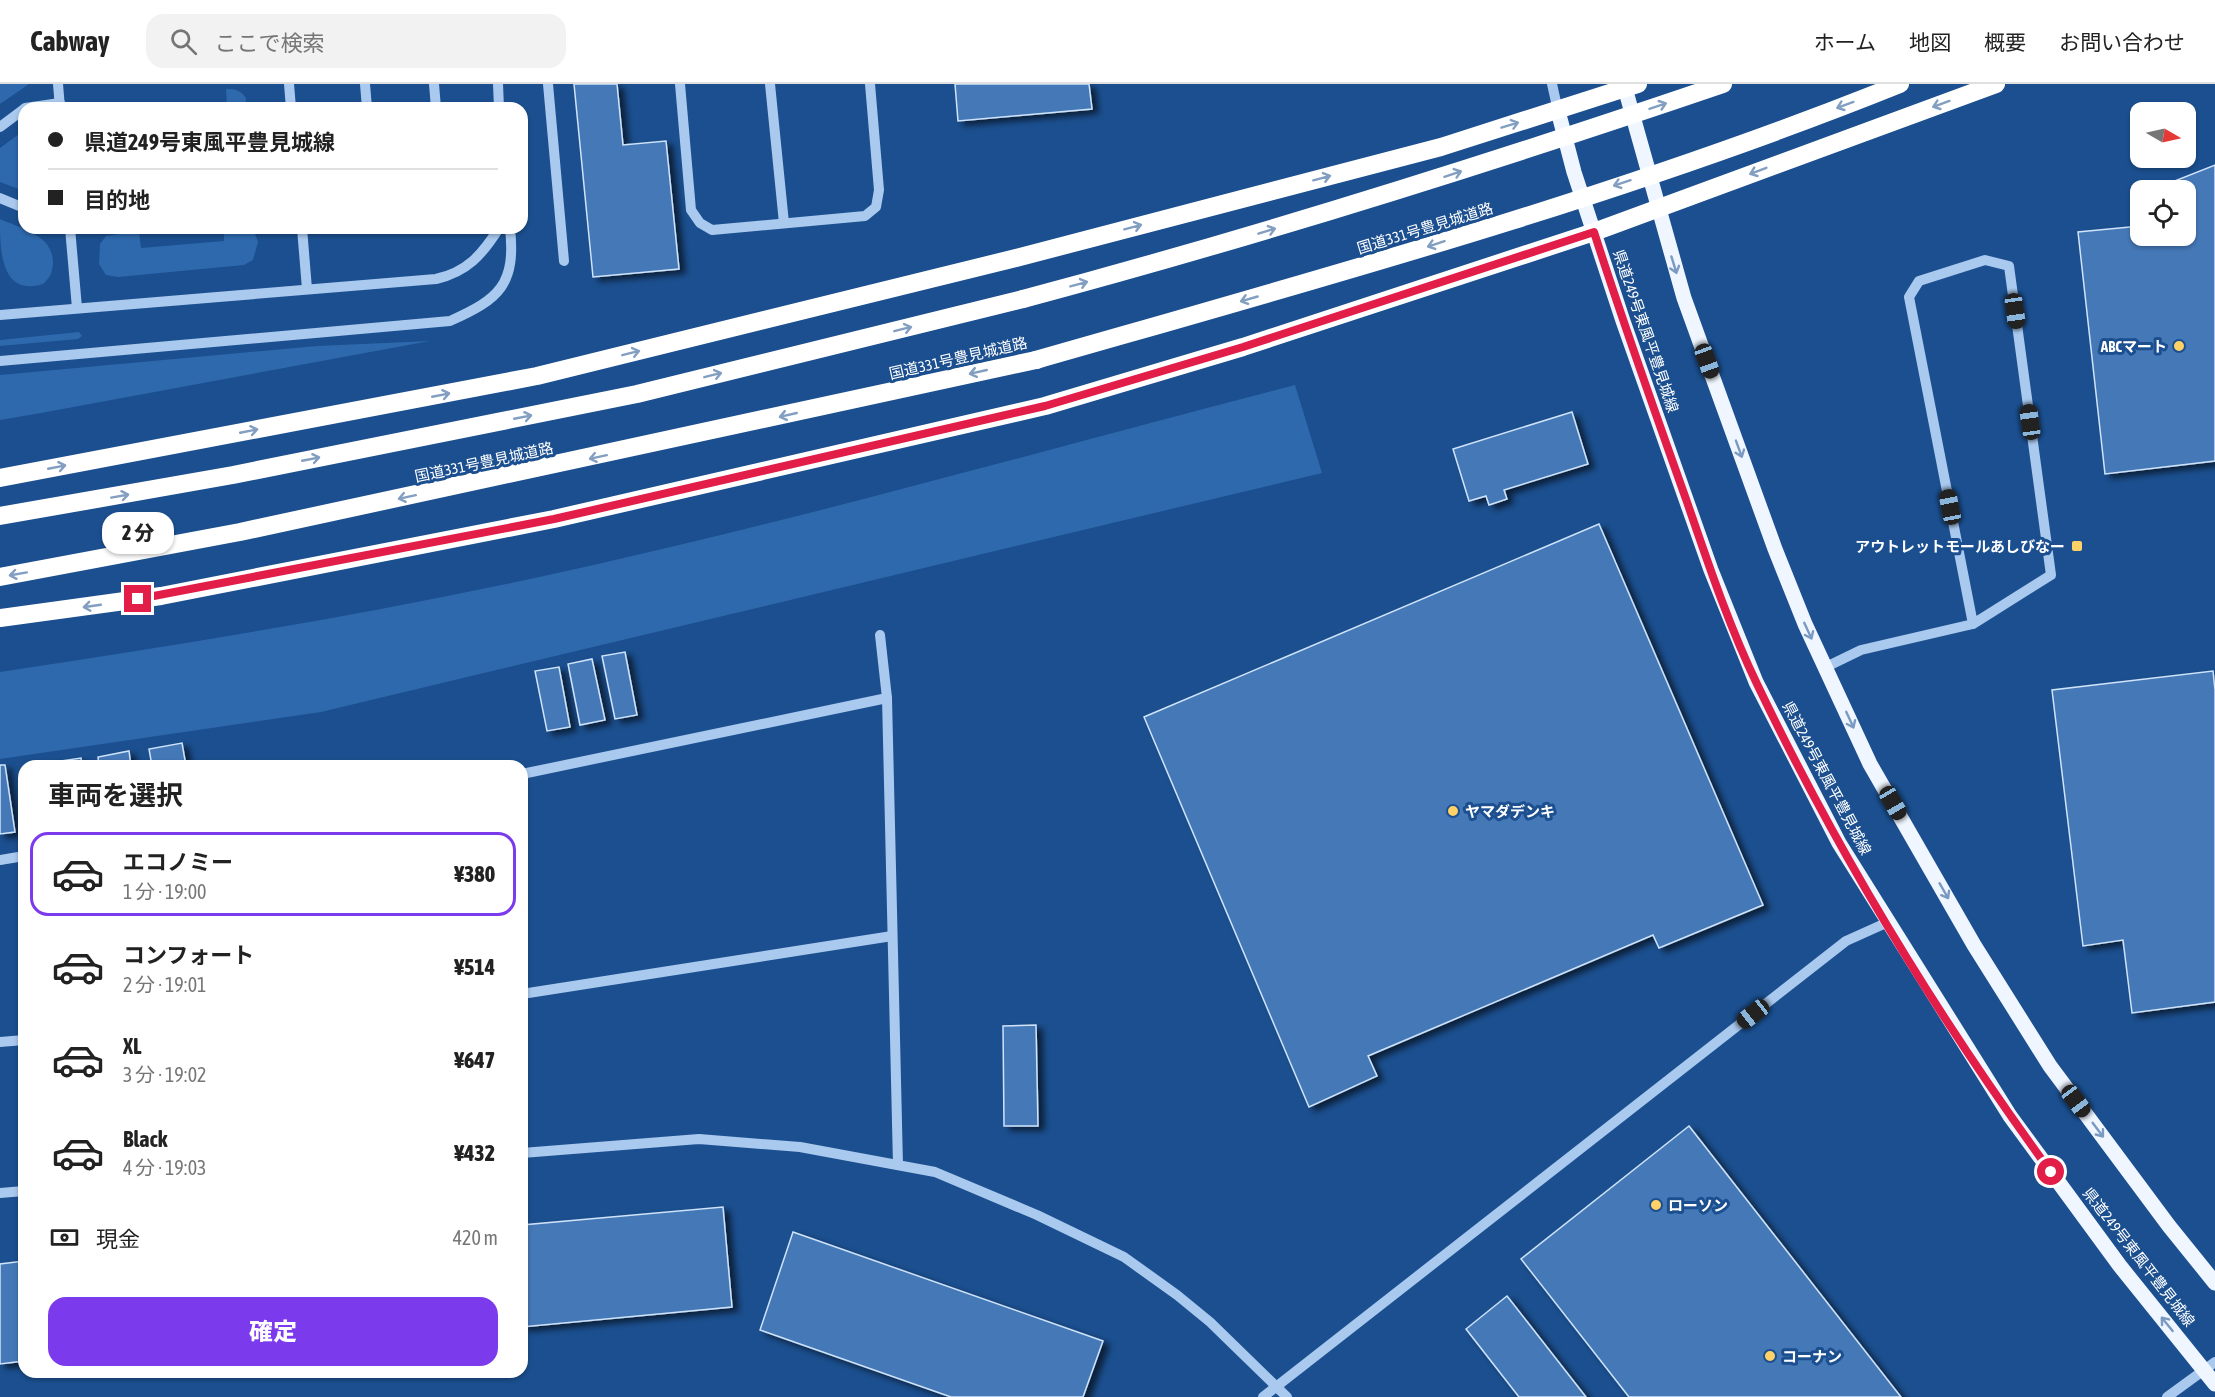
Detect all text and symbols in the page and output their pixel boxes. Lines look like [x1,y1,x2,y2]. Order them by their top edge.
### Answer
search box [146,14,566,68]
text: Cabway [30,25,110,57]
icon: search [167,25,200,58]
text: ここで検索 [215,30,325,56]
text: ホーム [1814,30,1876,54]
text: 地図 [1909,30,1951,54]
text: 概要 [1984,30,2026,54]
text: お問い合わせ [2059,30,2185,54]
one-way arrow [1648,100,1667,111]
one-way arrow [1837,100,1855,111]
one-way arrow [1932,100,1951,111]
north arrow [2130,102,2196,168]
map controls [2130,102,2196,246]
one-way arrow [1500,119,1519,130]
text: 県道249号東風平豊見城線 [84,129,335,155]
one-way arrow [1443,167,1462,178]
one-way arrow [1749,167,1768,178]
one-way arrow [1312,171,1331,183]
one-way arrow [1613,179,1632,190]
button: locate [2130,180,2196,246]
text: 目的地 [84,187,150,213]
street label: 国道331号豊見城道路 [1355,199,1495,257]
one-way arrow [1124,221,1143,233]
one-way arrow [1257,225,1276,236]
one-way arrow [1427,239,1446,250]
street label: 県道249号東風平豊見城線 [1610,247,1682,415]
one-way arrow [1669,255,1680,274]
one-way arrow [1069,278,1088,289]
car [2004,292,2026,330]
one-way arrow [1240,294,1259,305]
one-way arrow [893,322,912,334]
street label: 国道331号豊見城道路 [887,334,1029,382]
place label: ABCマート [2100,338,2167,355]
marker: ABCマート [2172,339,2186,353]
car [1692,341,1722,381]
one-way arrow [621,347,640,359]
one-way arrow [969,367,988,379]
one-way arrow [704,369,723,381]
one-way arrow [430,389,450,400]
car [2019,403,2041,441]
one-way arrow [779,409,798,421]
one-way arrow [513,411,532,422]
one-way arrow [239,425,258,436]
street label: 国道331号豊見城道路 [413,439,555,485]
one-way arrow [1734,439,1745,458]
one-way arrow [588,451,607,463]
one-way arrow [301,453,320,464]
one-way arrow [47,461,67,472]
car [1938,488,1962,526]
one-way arrow [109,490,129,501]
one-way arrow [398,492,417,503]
callout: 2 分 [102,512,174,554]
text: 2 分 [122,521,154,544]
place label: アウトレットモールあしびなー [1855,538,2065,555]
marker: アウトレットモールあしびなー [2070,539,2084,553]
one-way arrow [8,568,28,579]
route end [124,585,151,612]
one-way arrow [83,600,103,611]
one-way arrow [1804,622,1815,640]
street label: 県道249号東風平豊見城線 [1779,698,1875,858]
one-way arrow [1845,711,1857,729]
text: 車両を選択 [48,780,183,811]
car [1876,783,1910,823]
place label: ヤマダデンキ [1465,803,1555,820]
marker: ヤマダデンキ [1446,804,1460,818]
icon: car [51,847,105,901]
text: エコノミー [123,849,233,875]
text: ¥380 [454,861,495,887]
text: 1 分 · 19:00 [123,880,206,903]
one-way arrow [1939,882,1950,900]
icon: car [51,940,105,994]
text: コンフォート [123,942,254,968]
text: ¥514 [454,954,495,980]
text: 2 分 · 19:01 [123,973,206,996]
car [1733,996,1773,1032]
icon: car [51,1033,105,1087]
text: XL [123,1033,141,1059]
text: ¥647 [454,1047,495,1073]
text: 3 分 · 19:02 [123,1063,206,1086]
car [2058,1081,2094,1121]
one-way arrow [2091,1122,2104,1138]
icon: car [51,1126,105,1180]
text: Black [123,1126,167,1152]
text: ¥432 [454,1140,495,1166]
text: 4 分 · 19:03 [123,1156,206,1179]
route start [2037,1158,2064,1185]
street label: 県道249号東風平豊見城線 [2080,1184,2198,1330]
place label: ローソン [1668,1197,1728,1214]
marker: ローソン [1649,1198,1663,1212]
icon: cash [48,1221,81,1254]
text: 現金 [96,1226,140,1252]
text: 420 m [453,1226,498,1249]
button: 確定 [48,1297,498,1366]
one-way arrow [2161,1317,2174,1333]
place label: コーナン [1782,1348,1842,1365]
marker: コーナン [1763,1349,1777,1363]

